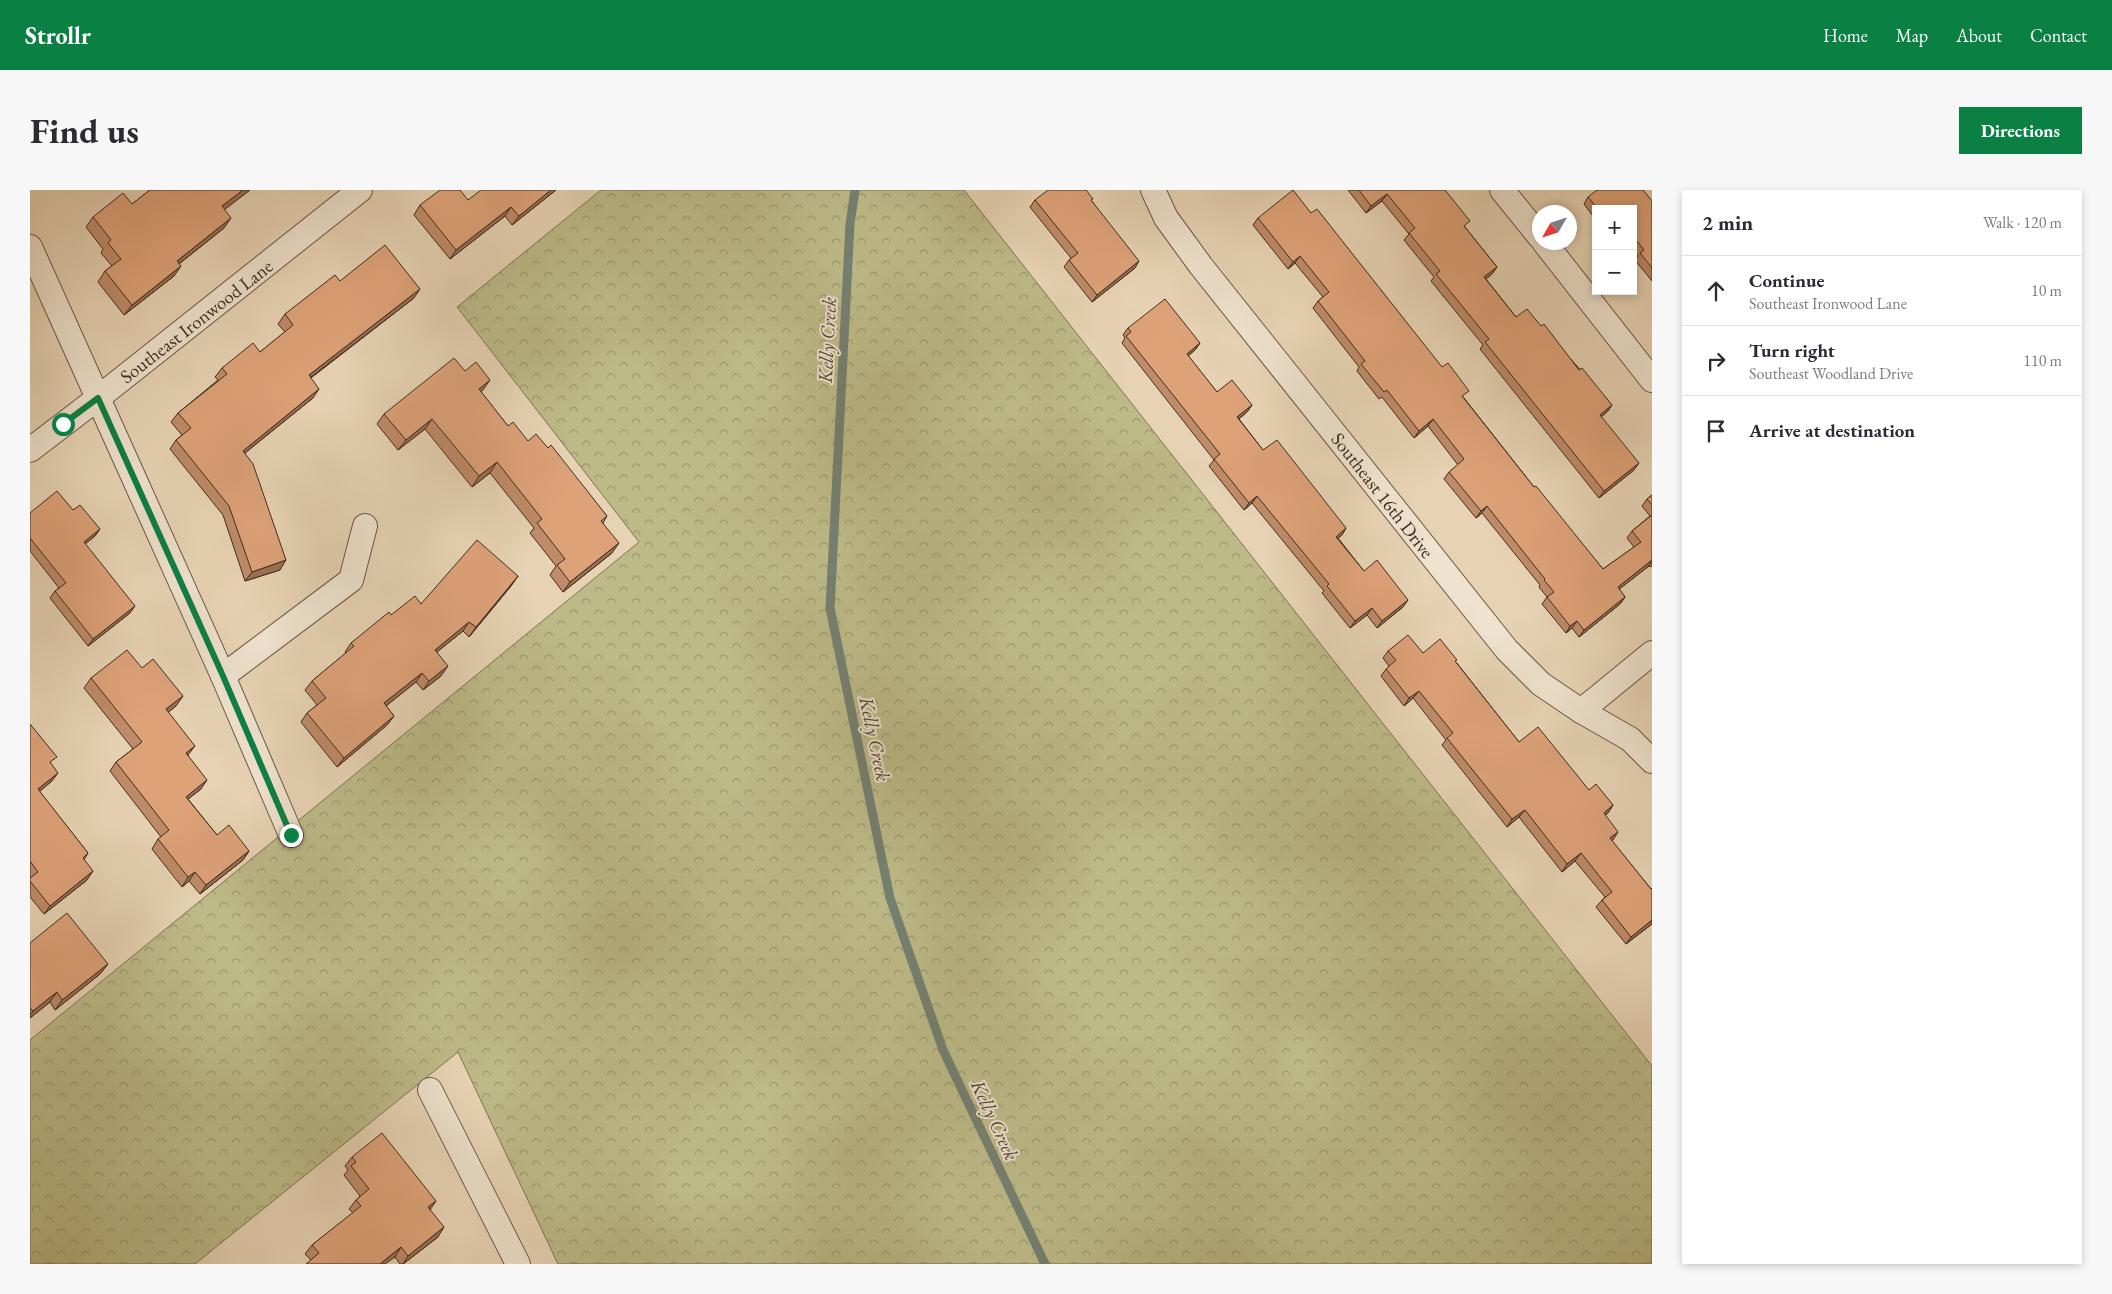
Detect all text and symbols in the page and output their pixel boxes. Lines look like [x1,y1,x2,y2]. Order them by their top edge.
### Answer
text: Strollr [25,20,91,51]
text: Home [1823,24,1868,47]
text: Map [1896,24,1928,47]
text: About [1956,24,2002,47]
text: Contact [2030,24,2087,47]
button: Directions [1959,107,2082,154]
text: Find us [30,108,139,153]
north arrow [1532,205,1577,250]
map controls [1592,205,1637,295]
button: + [1592,205,1637,250]
text: 2 min [1702,209,1753,236]
text: Walk · 120 m [1983,212,2062,233]
button: − [1592,250,1637,295]
street label: Southeast Ironwood Lane [115,254,278,389]
text: Continue [1749,268,1824,293]
icon: ahead [1702,277,1730,305]
text: 10 m [2031,280,2062,301]
text: Southeast Ironwood Lane [1749,293,1907,314]
water label: Kelly Creek [812,296,842,385]
text: Turn right [1749,338,1835,363]
icon: right [1702,347,1730,375]
text: 110 m [2023,350,2062,371]
text: Southeast Woodland Drive [1749,363,1913,384]
route start [52,413,75,436]
icon: arrive [1702,417,1730,445]
text: Arrive at destination [1749,418,1915,443]
street label: Southeast 16th Drive [1326,427,1440,563]
water label: Kelly Creek [853,693,897,784]
route end [280,824,303,847]
water label: Kelly Creek [965,1075,1025,1164]

